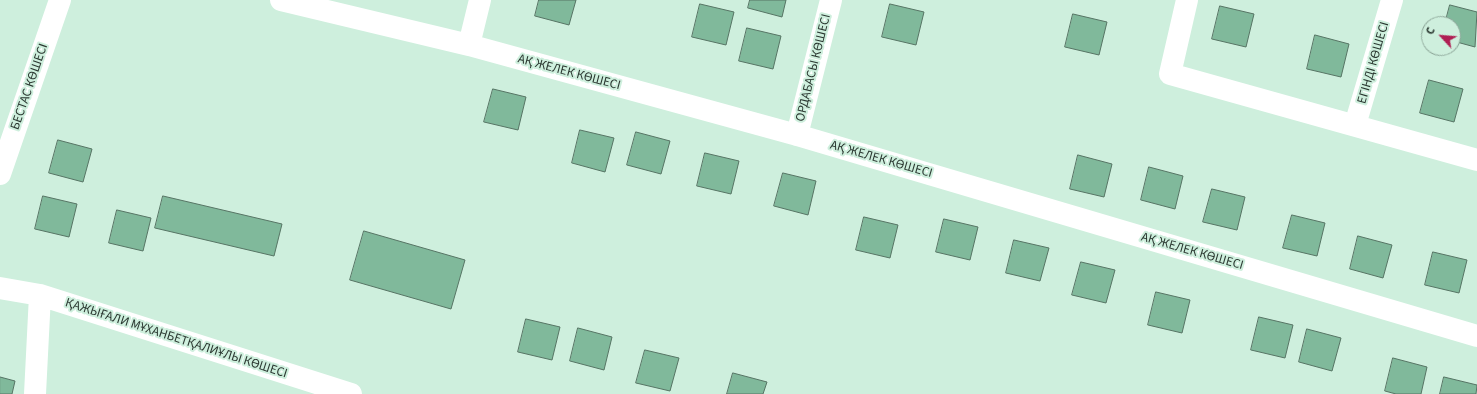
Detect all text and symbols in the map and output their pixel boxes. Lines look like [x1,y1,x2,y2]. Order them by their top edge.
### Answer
street label: ОРДАБАСЫ КӨШЕСІ [793,13,835,123]
north arrow [1421,16,1461,56]
street label: ЕГІНДІ КӨШЕСІ [1355,20,1393,106]
text: С [1423,25,1439,37]
street label: БЕСТАС КӨШЕСІ [8,42,52,132]
street label: АҚ ЖЕЛЕК КӨШЕСІ [516,52,622,94]
street label: АҚ ЖЕЛЕК КӨШЕСІ [828,138,934,182]
street label: АҚ ЖЕЛЕК КӨШЕСІ [1139,230,1245,274]
street label: ҚАЖЫҒАЛИ МҰХАНБЕТҚАЛИҰЛЫ КӨШЕСІ [63,296,289,382]

